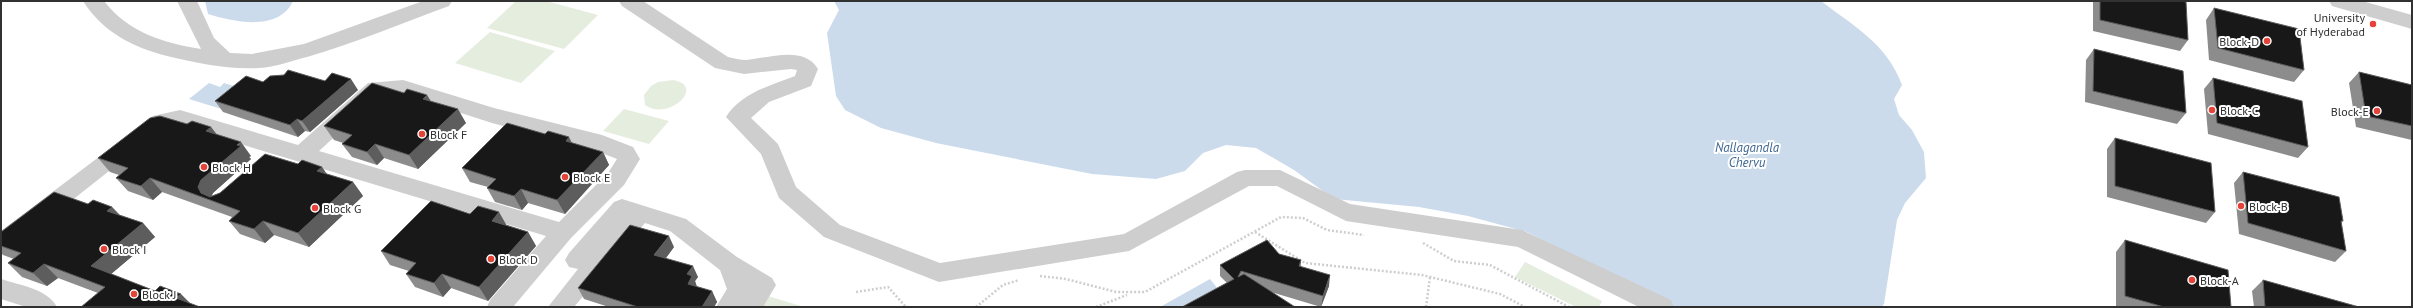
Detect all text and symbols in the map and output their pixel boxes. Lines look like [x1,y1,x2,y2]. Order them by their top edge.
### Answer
place label: University of Hyderabad [2297,10,2365,39]
marker: University of Hyderabad [2368,19,2378,29]
place label: Block-D [2219,34,2259,49]
marker: Block-D [2262,36,2272,46]
place label: Block-C [2220,103,2259,118]
place label: Block-E [2331,104,2369,119]
marker: Block-C [2207,105,2217,115]
marker: Block-E [2372,106,2382,116]
place label: Block F [430,127,467,142]
marker: Block F [417,129,427,139]
water label: Nallagandla Chervu [1715,139,1780,171]
place label: Block H [212,160,251,175]
marker: Block H [199,162,209,172]
place label: Block E [573,170,610,185]
marker: Block E [560,172,570,182]
place label: Block-B [2249,199,2288,214]
place label: Block G [323,201,361,216]
marker: Block-B [2236,201,2246,211]
marker: Block G [310,203,320,213]
place label: Block I [112,242,146,257]
marker: Block I [99,244,109,254]
place label: Block D [499,252,538,267]
marker: Block D [486,254,496,264]
place label: Block-A [2200,273,2239,288]
marker: Block-A [2187,275,2197,285]
place label: Block J [142,287,176,302]
marker: Block J [129,289,139,299]

